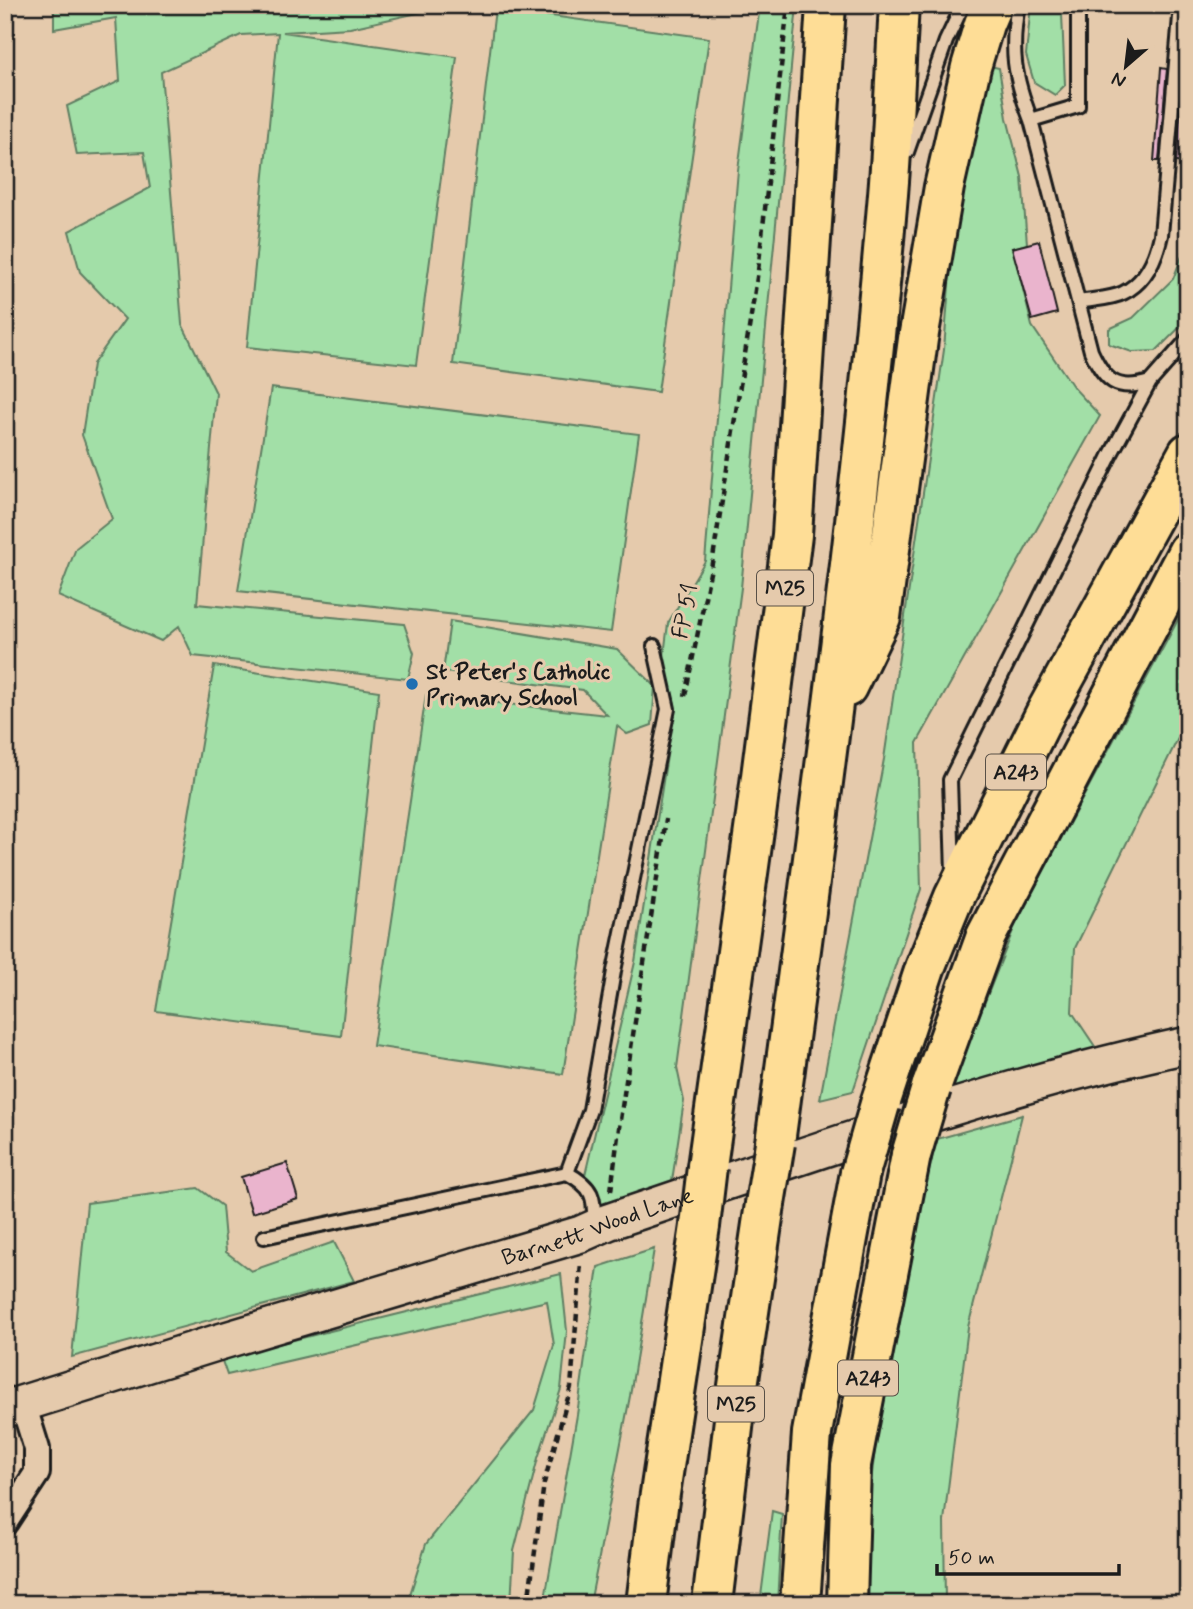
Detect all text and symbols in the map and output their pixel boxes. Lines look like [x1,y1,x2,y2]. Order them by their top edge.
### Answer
north arrow [1092,32,1162,102]
text: N [1107,66,1130,94]
road number: M25 [757,570,813,606]
street label: FP 51 [666,581,706,641]
place label: St Peter's Catholic Primary School [426,658,611,714]
marker: St Peter's Catholic Primary School [404,676,420,692]
road number: A243 [986,754,1046,790]
street label: Barnett Wood Lane [498,1181,698,1274]
road number: A243 [838,1360,898,1396]
road number: M25 [708,1386,764,1422]
scale bar [937,1532,1120,1576]
text: 50 m [948,1544,995,1572]

